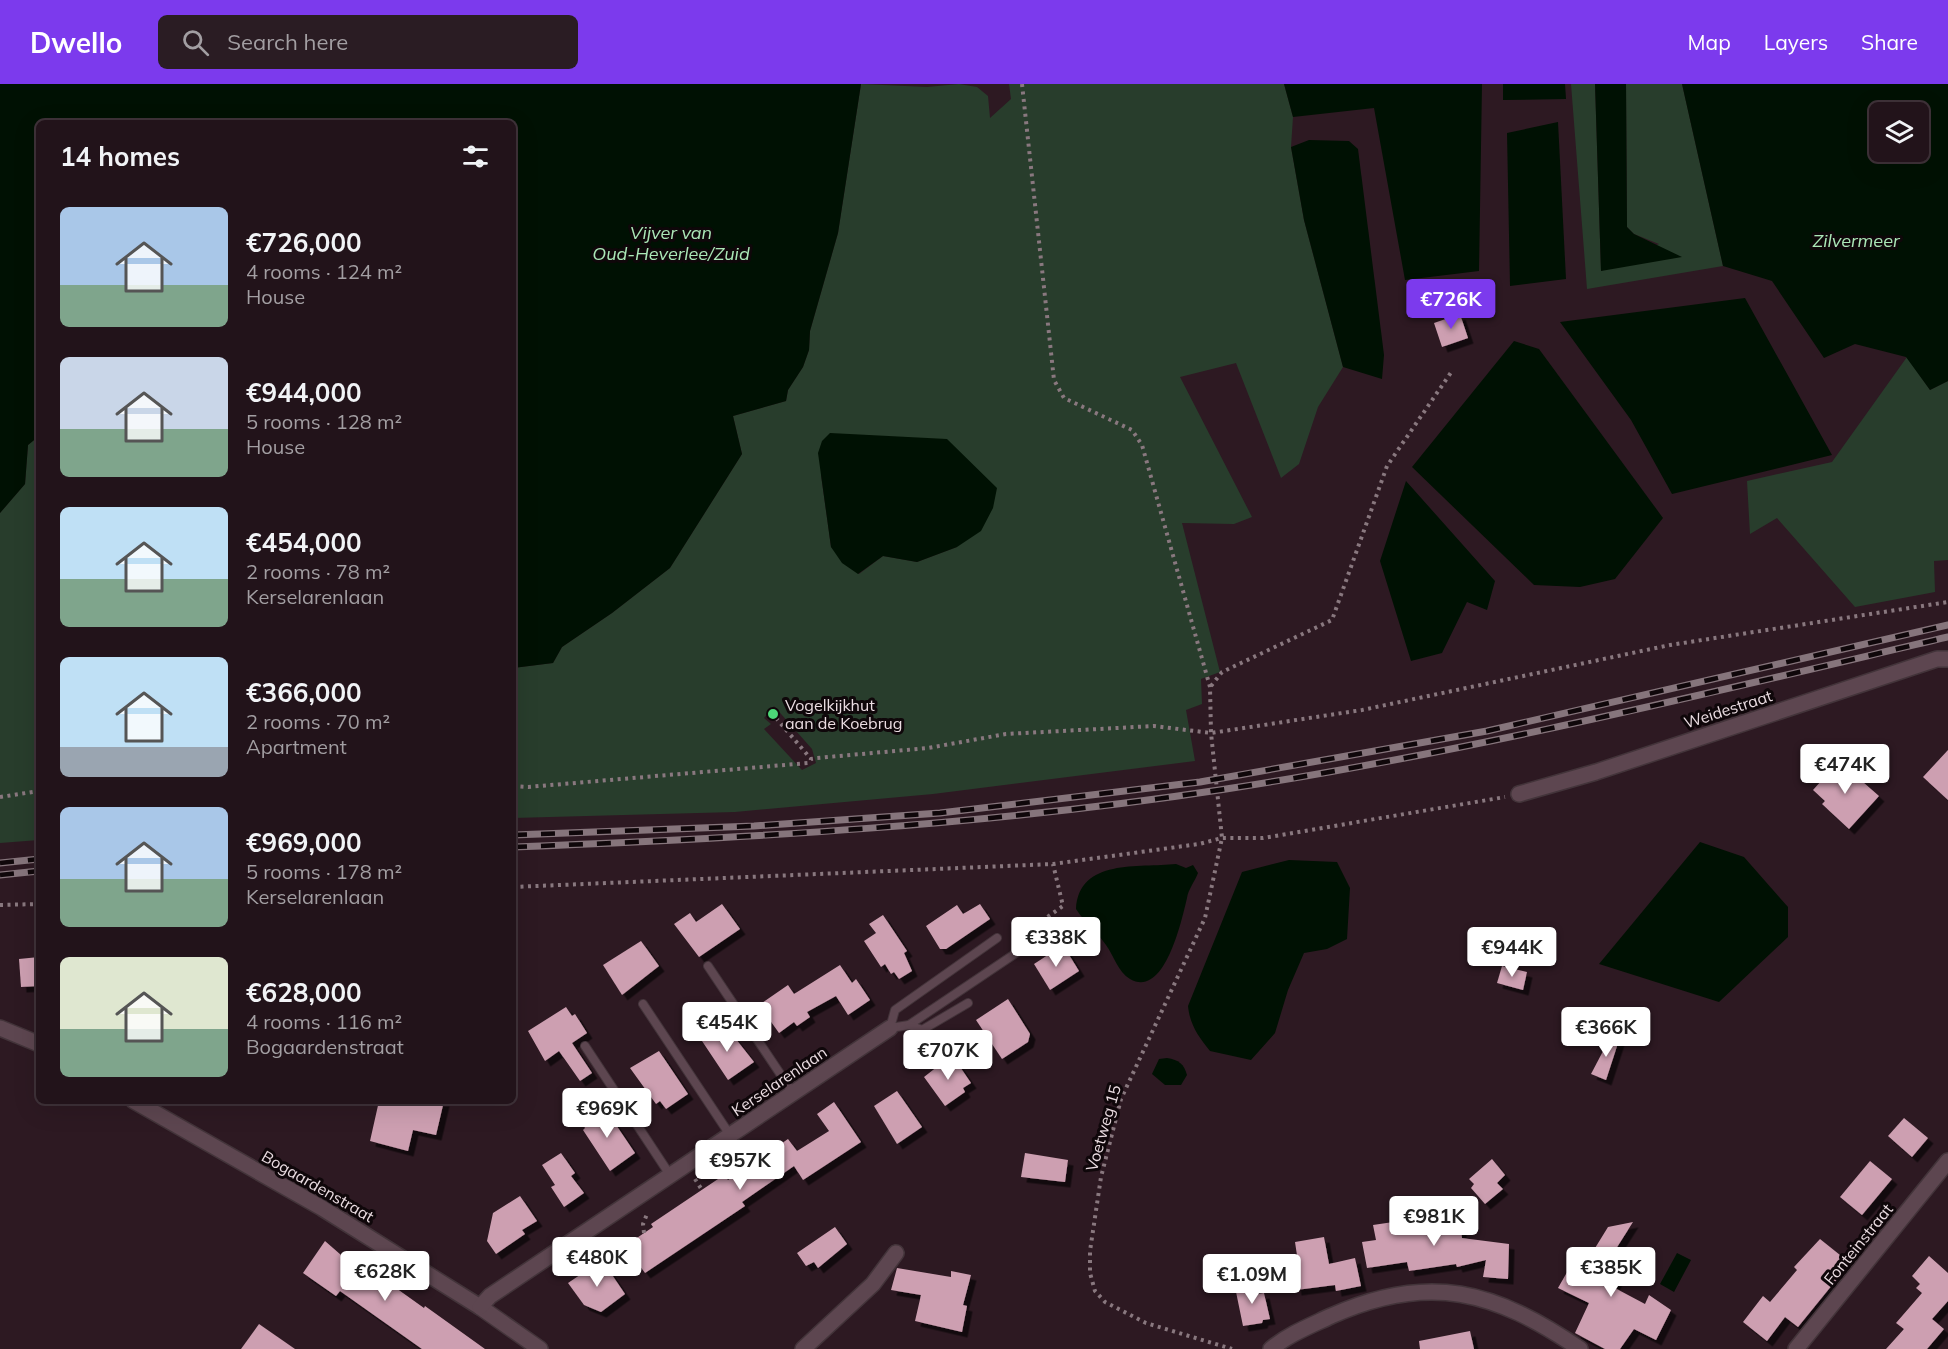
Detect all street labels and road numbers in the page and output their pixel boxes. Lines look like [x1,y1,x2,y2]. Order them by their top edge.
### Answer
street label: Weidestraat [1681,685,1775,733]
street label: Kerselarenlaan [728,1042,830,1120]
street label: Voetweg 15 [1081,1082,1125,1174]
street label: Bogaardenstraat [258,1146,378,1226]
street label: Fonteinstraat [1819,1199,1897,1289]

